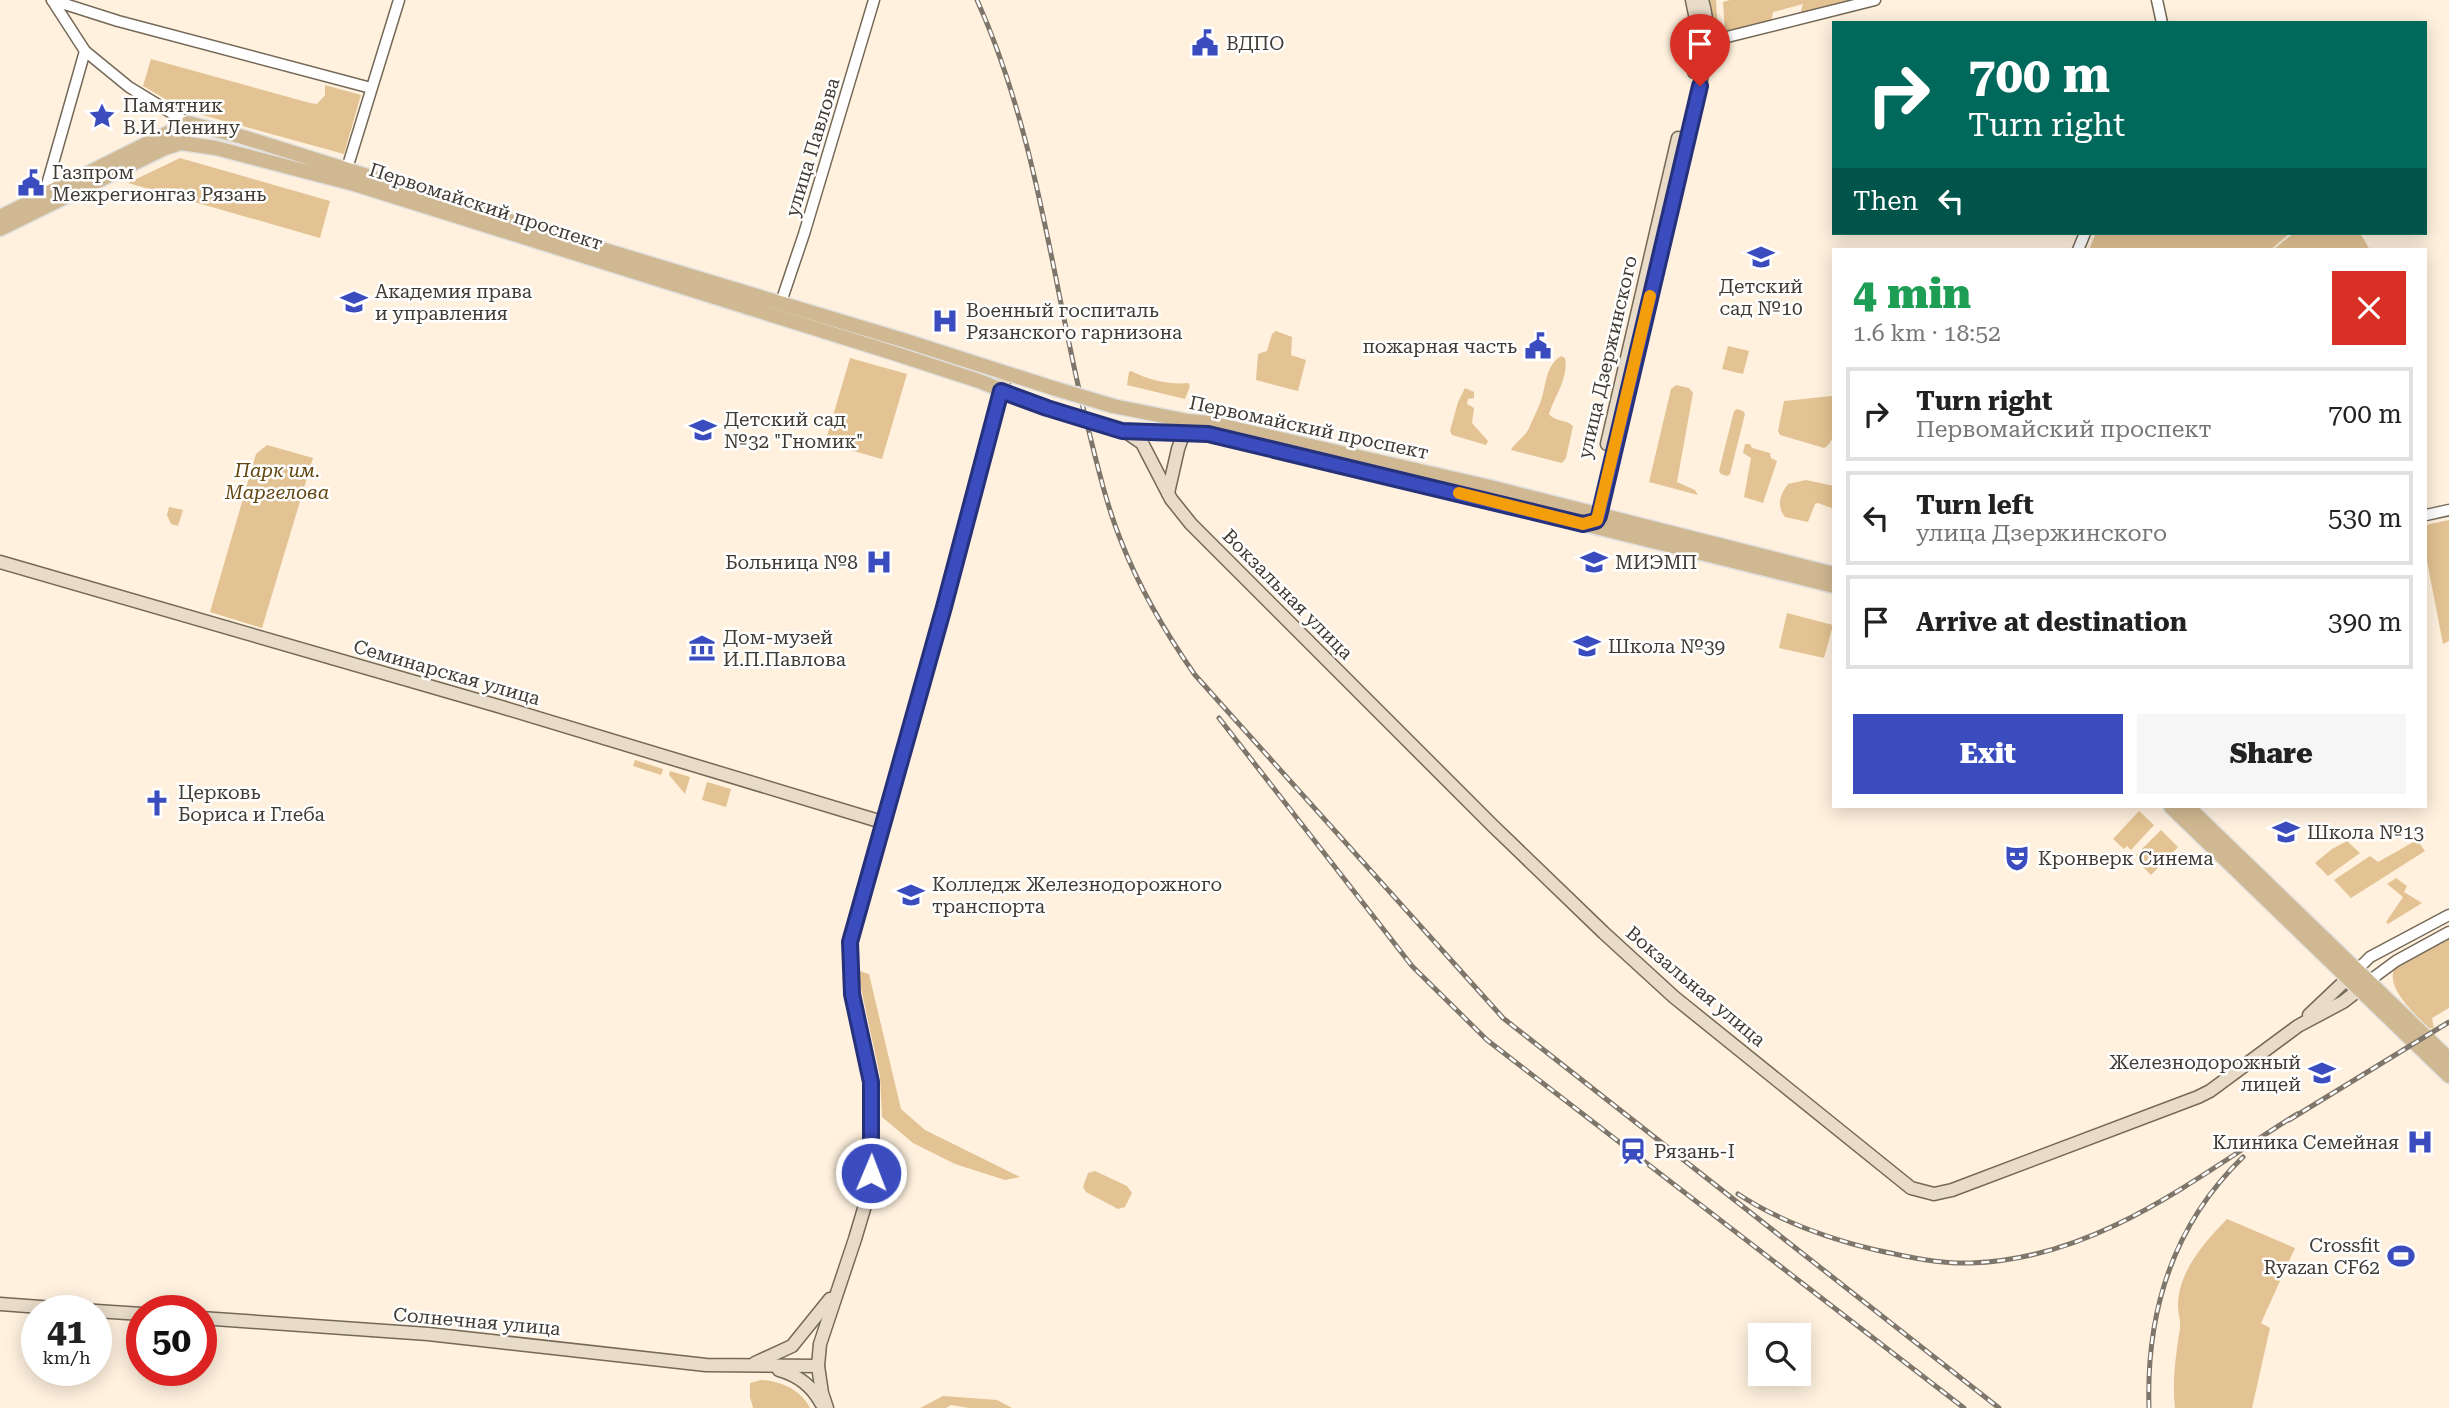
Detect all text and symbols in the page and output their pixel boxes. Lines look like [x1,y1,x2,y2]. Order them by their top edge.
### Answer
pin [1670,14,1730,86]
icon: arrive [1681,25,1719,63]
public building icon: ВДПО [1190,28,1220,58]
place label: ВДПО [1226,32,1284,55]
text: 700 m [1968,47,2110,104]
icon: right [1853,49,1944,140]
street label: улица Павлова [780,74,845,219]
place label: Памятник В.И. Ленину [123,94,241,139]
place icon: Памятник В.И. Ленину [87,101,117,131]
text: Turn right [1968,106,2125,144]
street label: Первомайский проспект [366,158,606,255]
place label: Газпром Межрегионгаз Рязань [52,161,266,206]
public building icon: Газпром Межрегионгаз Рязань [16,168,46,198]
icon: left [1932,182,1970,220]
text: Then [1853,186,1918,216]
school or university icon: Детский сад №10 [1746,242,1776,272]
street label: улица Дзержинского [1573,253,1642,461]
text: 4 min [1853,269,1971,318]
button: close [2332,271,2406,345]
place label: Детский сад №10 [1719,275,1803,320]
place label: Академия права и управления [375,280,533,325]
school or university icon: Академия права и управления [339,287,369,317]
place label: Военный госпиталь Рязанского гарнизона [966,299,1183,344]
hospital icon: Военный госпиталь Рязанского гарнизона [930,306,960,336]
text: 1.6 km · 18:52 [1853,320,2001,347]
public building icon: пожарная часть [1523,331,1553,361]
place label: пожарная часть [1363,335,1517,358]
text: Turn right [1916,386,2052,416]
street label: Первомайский проспект [1187,391,1431,464]
icon: right [1857,395,1895,433]
text: 700 m [2328,399,2402,429]
place label: Детский сад №32 "Гномик" [724,408,863,453]
school or university icon: Детский сад №32 "Гномик" [688,415,718,445]
text: Первомайский проспект [1916,416,2211,443]
park label: Парк им. Маргелова [224,459,329,504]
text: Turn left [1916,490,2034,520]
icon: left [1857,499,1895,537]
text: 530 m [2328,503,2402,533]
text: улица Дзержинского [1916,520,2167,547]
street label: Вокзальная улица [1218,524,1358,665]
hospital icon: Больница №8 [864,547,894,577]
school or university icon: МИЭМП [1579,547,1609,577]
place label: Больница №8 [725,551,858,574]
place label: МИЭМП [1615,551,1697,574]
icon: arrive [1857,603,1895,641]
text: Arrive at destination [1916,607,2187,637]
text: 390 m [2328,607,2402,637]
place label: Дом-музей И.П.Павлова [723,626,847,671]
school or university icon: Школа №39 [1572,631,1602,661]
museum icon: Дом-музей И.П.Павлова [687,633,717,663]
street label: Семинарская улица [351,635,544,710]
place label: Школа №39 [1608,635,1725,658]
button: Exit [1853,714,2123,794]
button: Share [2137,714,2406,794]
place label: Церковь Бориса и Глеба [178,781,326,826]
church icon: Церковь Бориса и Глеба [142,788,172,818]
school or university icon: Школа №13 [2271,817,2301,847]
place label: Школа №13 [2307,821,2424,844]
theatre icon: Кронверк Синема [2002,843,2032,873]
place label: Кронверк Синема [2038,847,2214,870]
place label: Колледж Железнодорожного транспорта [932,873,1222,918]
school or university icon: Колледж Железнодорожного транспорта [896,880,926,910]
street label: Вокзальная улица [1621,921,1771,1052]
place label: Железнодорожный лицей [2109,1051,2301,1096]
school or university icon: Железнодорожный лицей [2307,1058,2337,1088]
hospital icon: Клиника Семейная [2405,1127,2435,1157]
place label: Клиника Семейная [2212,1131,2399,1154]
position arrow [834,1136,908,1210]
station icon: Рязань-I [1618,1136,1648,1166]
place label: Рязань-I [1654,1140,1735,1163]
place label: Crossfit Ryazan CF62 [2263,1234,2380,1279]
sports icon: Crossfit Ryazan CF62 [2386,1241,2416,1271]
speed limit sign: 50 [126,1295,217,1386]
street label: Солнечная улица [392,1303,562,1340]
text: 41 [47,1311,86,1352]
map controls [1748,1323,1811,1386]
button: search [1748,1323,1811,1386]
text: km/h [42,1347,91,1368]

